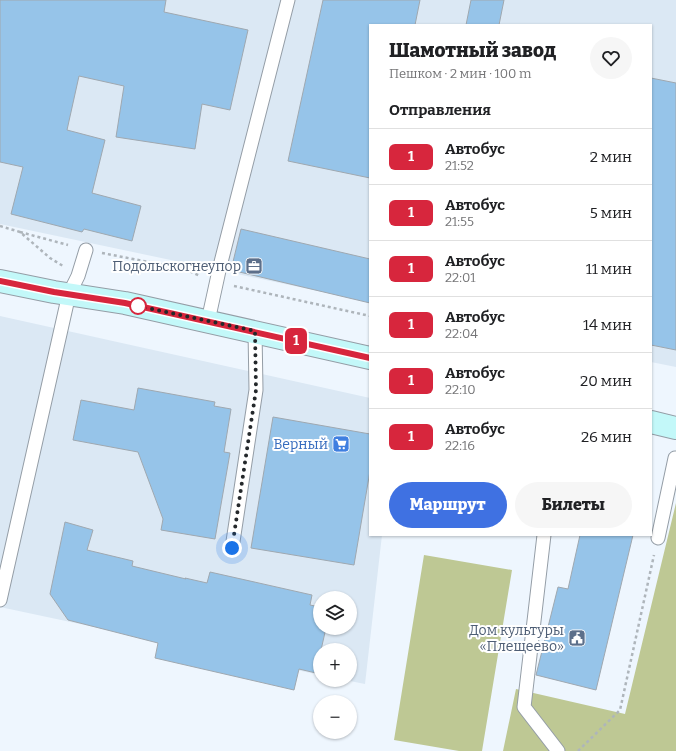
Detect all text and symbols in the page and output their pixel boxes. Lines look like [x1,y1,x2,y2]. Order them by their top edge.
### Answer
button: heart [590,37,632,79]
text: Шамотный завод [389,39,556,62]
text: Пешком · 2 мин · 100 m [389,66,531,81]
text: Отправления [389,101,491,119]
text: Автобус [445,140,505,158]
text: 1 [408,148,414,165]
text: 2 мин [590,148,632,166]
text: 21:52 [445,158,474,173]
text: Автобус [445,196,505,214]
text: 1 [408,204,414,221]
text: 5 мин [590,204,632,222]
text: 21:55 [445,214,474,229]
text: Автобус [445,252,505,270]
office icon: Подольскогнеупор [244,256,264,276]
place label: Подольскогнеупор [112,258,241,275]
text: 1 [408,260,414,277]
text: 11 мин [586,260,632,278]
text: 22:01 [445,270,475,285]
unlabelled marker [129,297,147,315]
text: Автобус [445,308,505,326]
text: 1 [408,316,414,333]
text: 14 мин [583,316,632,334]
text: 22:04 [445,326,478,341]
line badge: 1 [283,328,309,354]
text: 1 [293,332,299,349]
text: Автобус [445,364,505,382]
text: 1 [408,372,414,389]
text: 20 мин [580,372,632,390]
text: 22:10 [445,382,476,397]
text: Автобус [445,420,505,438]
text: 1 [408,428,414,445]
text: 26 мин [581,428,632,446]
supermarket icon: Верный [331,434,351,454]
place label: Верный [273,436,328,453]
text: 22:16 [445,438,475,453]
button: Маршрут [389,482,507,528]
button: Билеты [515,482,632,528]
your location [222,538,242,558]
map controls [313,591,357,739]
button: layers [313,591,357,635]
place label: Дом культуры «Плещеево» [469,622,564,655]
public building icon: Дом культуры «Плещеево» [567,628,587,648]
button: + [313,643,357,687]
button: − [313,695,357,739]

